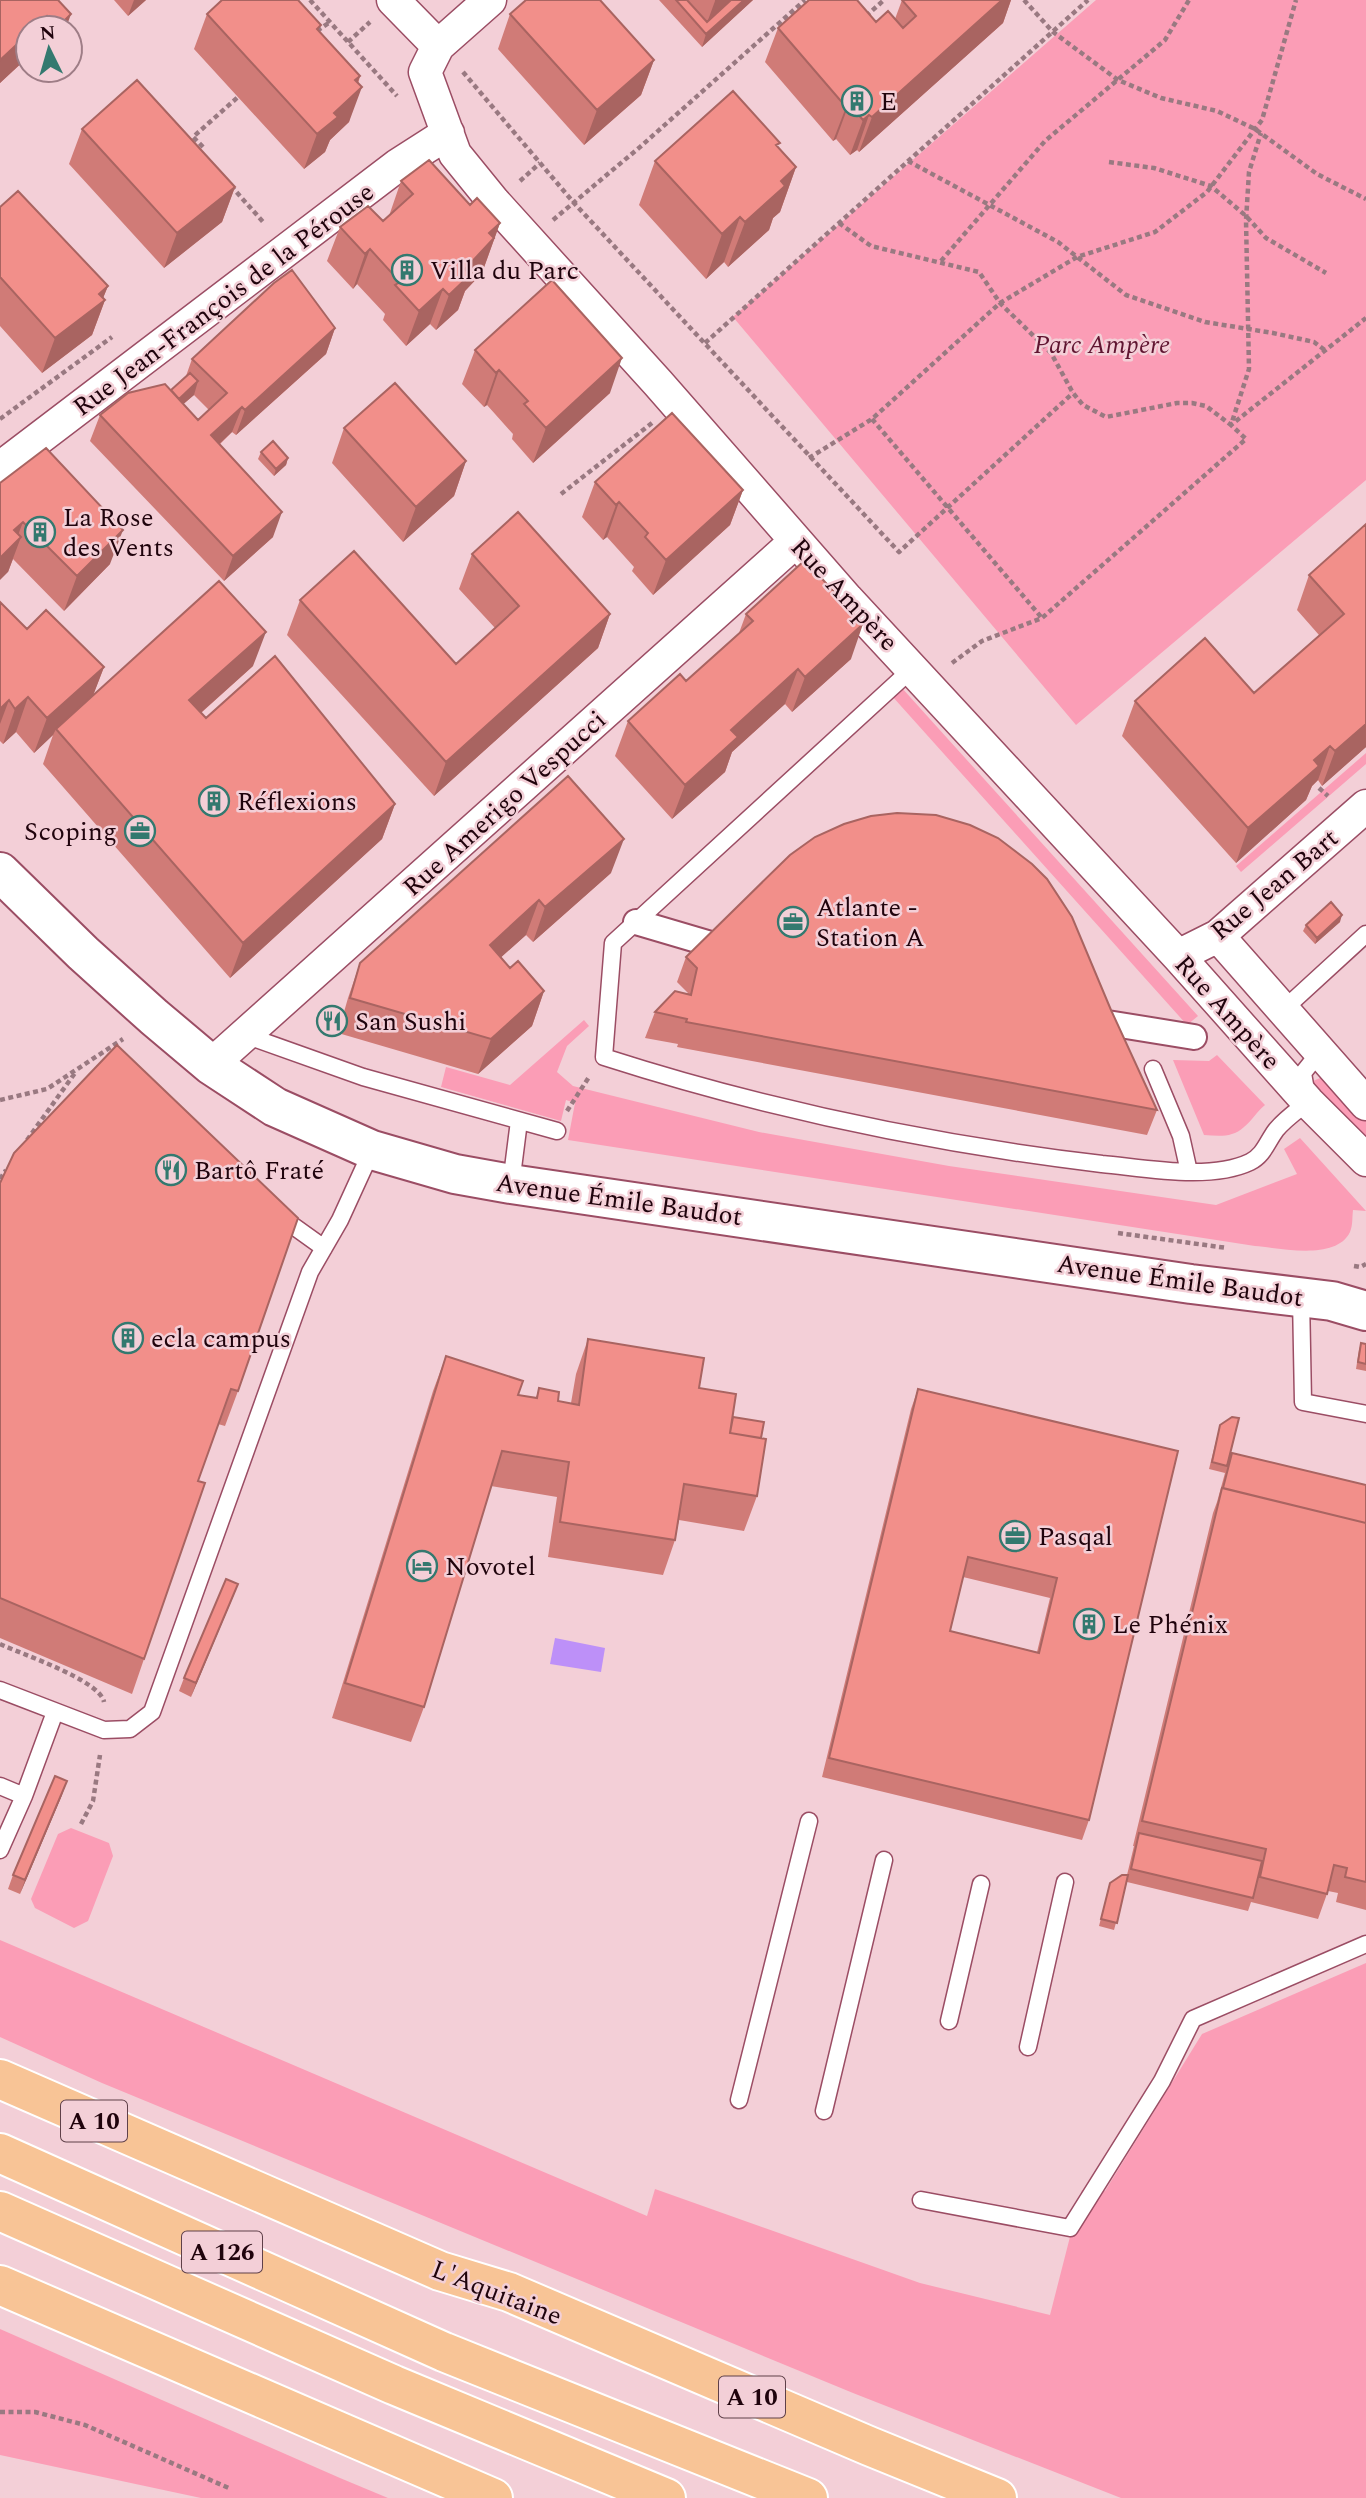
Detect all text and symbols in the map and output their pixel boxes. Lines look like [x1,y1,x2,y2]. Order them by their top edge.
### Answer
north arrow [14,14,84,84]
text: N [39,18,57,49]
place label: E [880,82,897,122]
building icon: E [840,84,874,118]
street label: Rue Jean-François de la Pérouse [64,173,383,427]
place label: Villa du Parc [430,251,579,291]
building icon: Villa du Parc [390,253,424,287]
park label: Parc Ampère [1034,325,1170,365]
place label: La Rose des Vents [63,498,174,568]
building icon: La Rose des Vents [23,515,57,549]
street label: Rue Ampère [781,529,908,661]
street label: Rue Amerigo Vespucci [394,701,616,906]
place label: Réflexions [237,782,357,822]
building icon: Réflexions [197,784,231,818]
place label: Scoping [24,812,117,852]
office icon: Scoping [123,814,157,848]
street label: Rue Jean Bart [1202,819,1348,951]
place label: Atlante - Station A [816,888,925,958]
office icon: Atlante - Station A [776,905,810,939]
street label: Rue Ampère [1165,946,1290,1079]
place label: San Sushi [355,1002,466,1042]
restaurant icon: San Sushi [315,1004,349,1038]
place label: Bartô Fraté [194,1151,324,1191]
restaurant icon: Bartô Fraté [154,1153,188,1187]
street label: Avenue Émile Baudot [493,1163,745,1237]
street label: Avenue Émile Baudot [1054,1244,1306,1318]
place label: ecla campus [151,1319,291,1359]
building icon: ecla campus [111,1321,145,1355]
place label: Pasqal [1038,1517,1113,1557]
office icon: Pasqal [998,1519,1032,1553]
place label: Novotel [445,1547,536,1587]
hotel icon: Novotel [405,1549,439,1583]
place label: Le Phénix [1112,1605,1228,1645]
building icon: Le Phénix [1072,1607,1106,1641]
road number: A 10 [61,2100,127,2142]
road number: A 126 [182,2232,262,2272]
street label: L'Aquitaine [426,2250,568,2336]
road number: A 10 [719,2376,785,2418]

